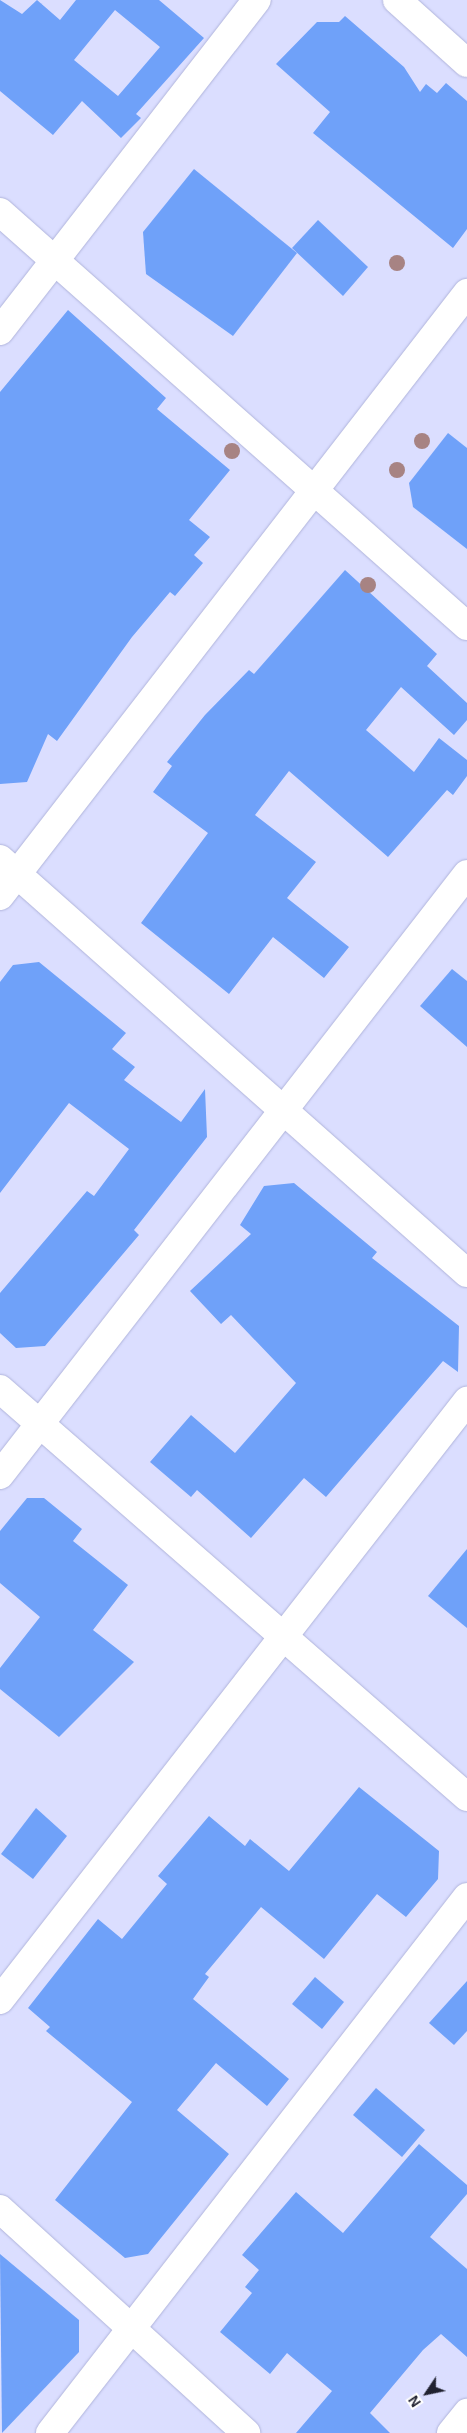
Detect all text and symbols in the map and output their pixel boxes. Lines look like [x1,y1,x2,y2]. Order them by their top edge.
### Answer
north arrow [402,2368,452,2418]
text: N [405,2393,424,2410]

